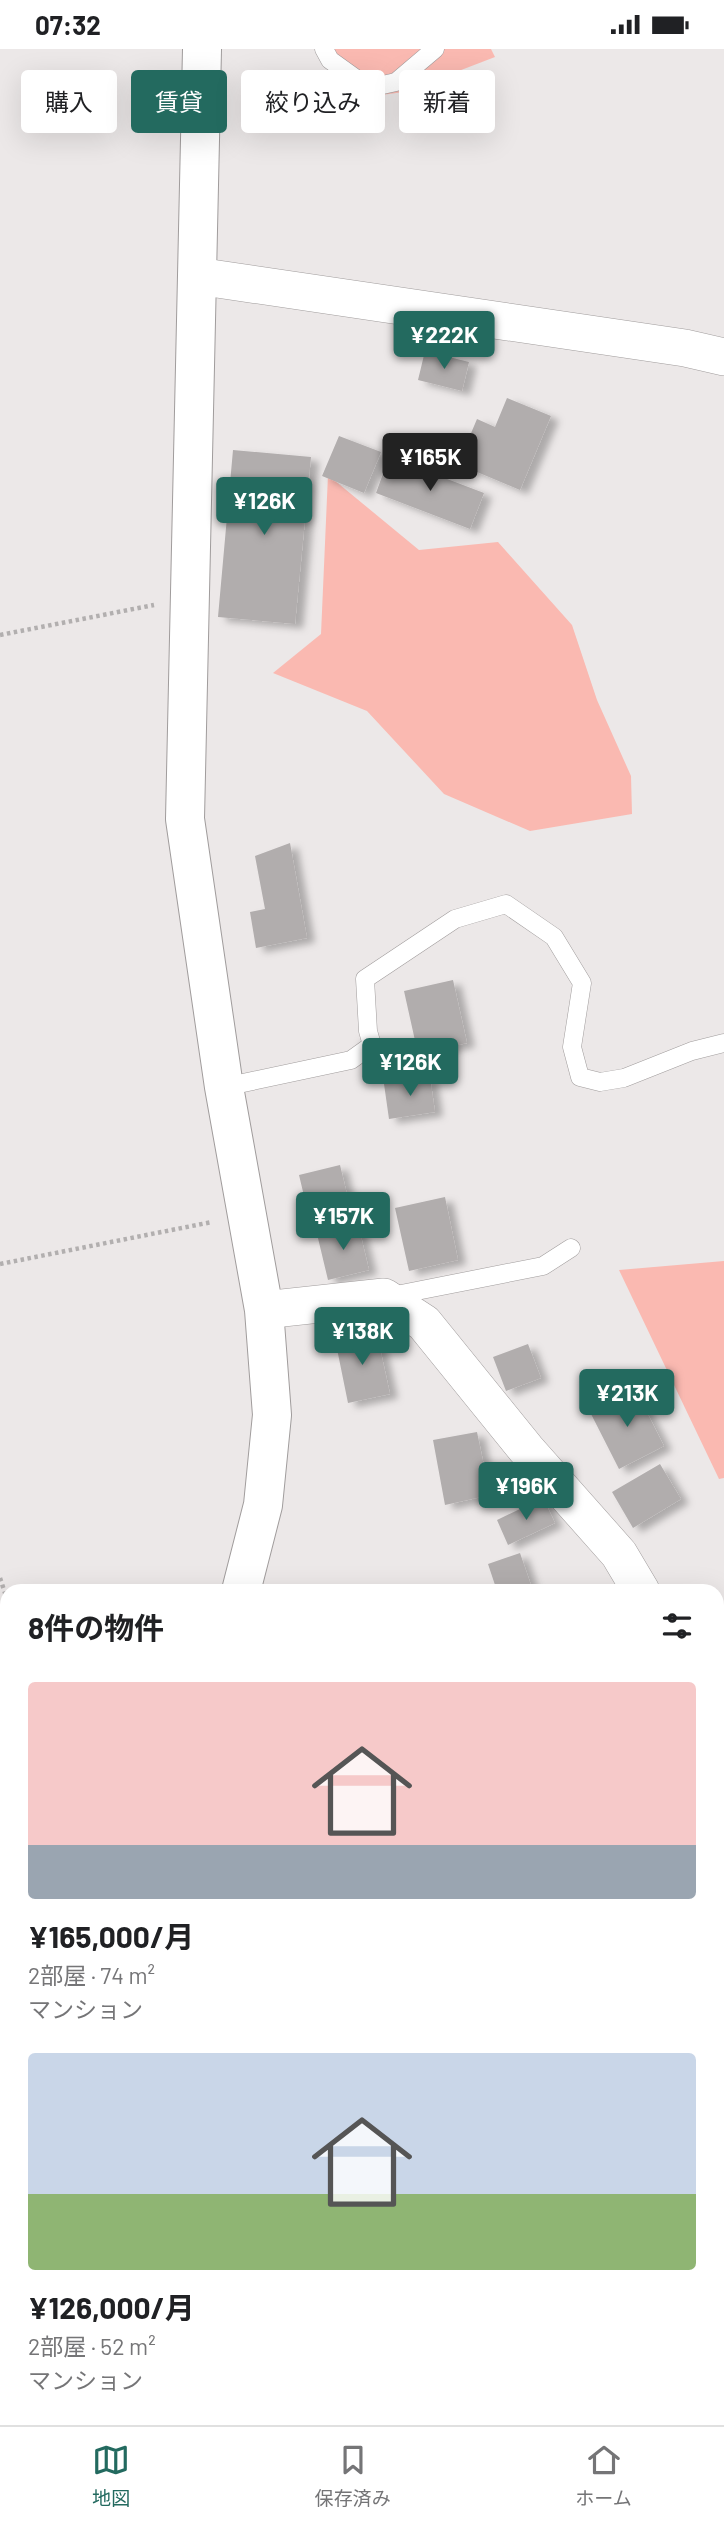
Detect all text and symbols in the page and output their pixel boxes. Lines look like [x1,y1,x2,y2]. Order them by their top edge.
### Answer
text: 07:32 [35,9,101,40]
chip: 購入 [21,70,117,133]
chip: 賃貸 [131,70,227,133]
chip: 絞り込み [241,70,385,133]
chip: 新着 [399,70,495,133]
pin: ¥222K [395,311,493,371]
text: ¥222K [410,320,478,348]
pin: ¥165K [381,433,479,493]
text: ¥165K [398,442,462,470]
pin: ¥126K [215,477,313,537]
text: ¥126K [232,486,296,514]
pin: ¥126K [361,1039,459,1098]
text: ¥126K [378,1047,442,1075]
pin: ¥157K [294,1193,392,1252]
text: ¥157K [312,1201,374,1229]
pin: ¥138K [313,1307,411,1367]
text: ¥138K [330,1316,394,1344]
pin: ¥213K [578,1369,676,1429]
text: ¥213K [595,1378,659,1406]
pin: ¥196K [477,1463,575,1522]
text: ¥196K [495,1471,557,1499]
icon: filters [658,1607,696,1645]
text: 8件の物件 [28,1609,164,1645]
icon: home [299,1728,425,1854]
text: ¥165,000/月 [28,1918,194,1954]
text: 2部屋 · 74 m² [28,1961,155,1989]
text: マンション [28,1995,143,2023]
icon: home [299,2099,425,2225]
text: ¥126,000/月 [28,2289,195,2325]
text: 2部屋 · 52 m² [28,2332,156,2360]
text: マンション [28,2366,143,2394]
tab: 地図 [92,2441,130,2510]
tab: 保存済み [315,2441,391,2510]
tab: ホーム [575,2441,632,2510]

